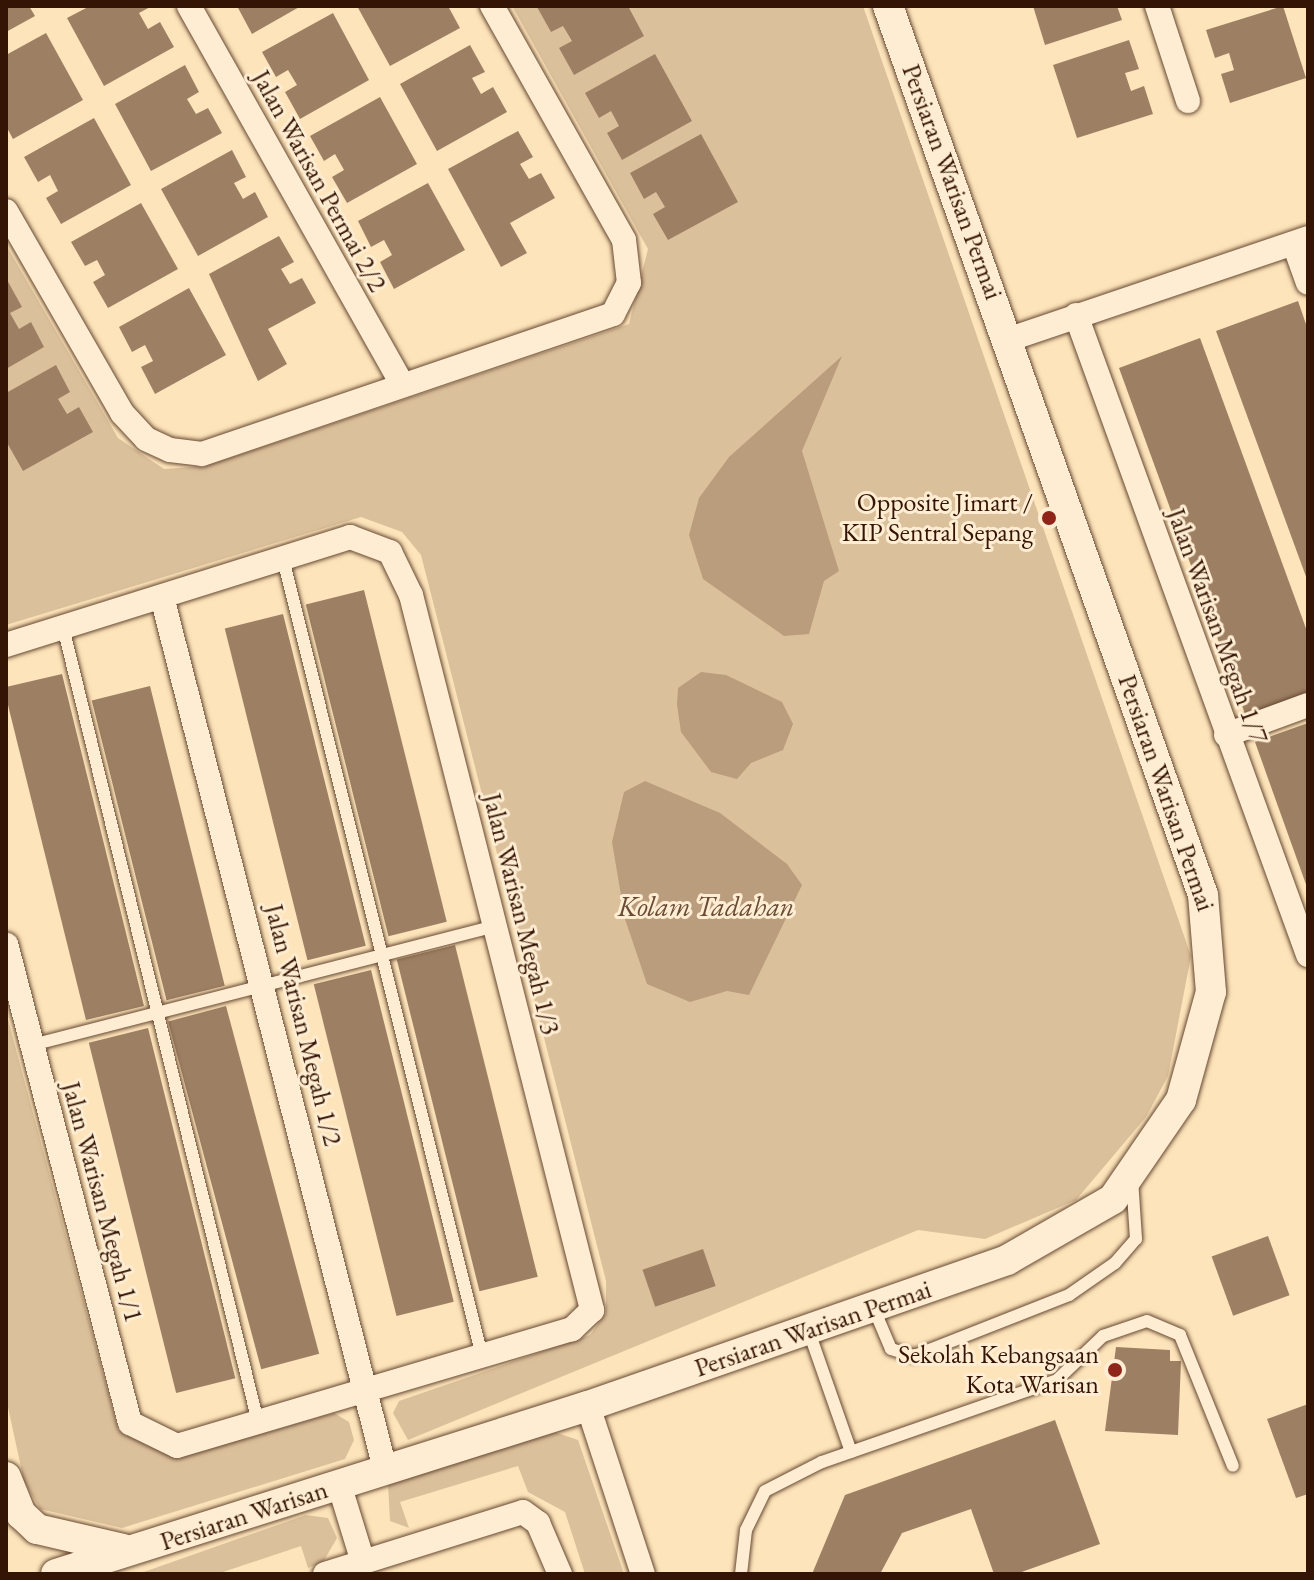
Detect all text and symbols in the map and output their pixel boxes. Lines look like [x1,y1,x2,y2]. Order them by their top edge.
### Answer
street label: Persiaran Warisan Permai [895,60,1009,304]
street label: Jalan Warisan Permai 2/2 [245,65,393,297]
place label: Opposite Jimart / KIP Sentral Sepang [842,487,1033,548]
street label: Jalan Warisan Megah 1/7 [1160,504,1274,748]
marker: Opposite Jimart / KIP Sentral Sepang [1040,509,1058,527]
street label: Persiaran Warisan Permai [1111,671,1221,915]
street label: Jalan Warisan Megah 1/3 [476,790,566,1038]
water label: Kolam Tadahan [618,889,794,923]
street label: Jalan Warisan Megah 1/2 [258,901,348,1149]
street label: Jalan Warisan Megah 1/1 [55,1078,149,1326]
street label: Persiaran Warisan Permai [691,1274,935,1384]
place label: Sekolah Kebangsaan Kota Warisan [898,1339,1099,1400]
marker: Sekolah Kebangsaan Kota Warisan [1106,1361,1124,1379]
street label: Persiaran Warisan [156,1474,332,1558]

